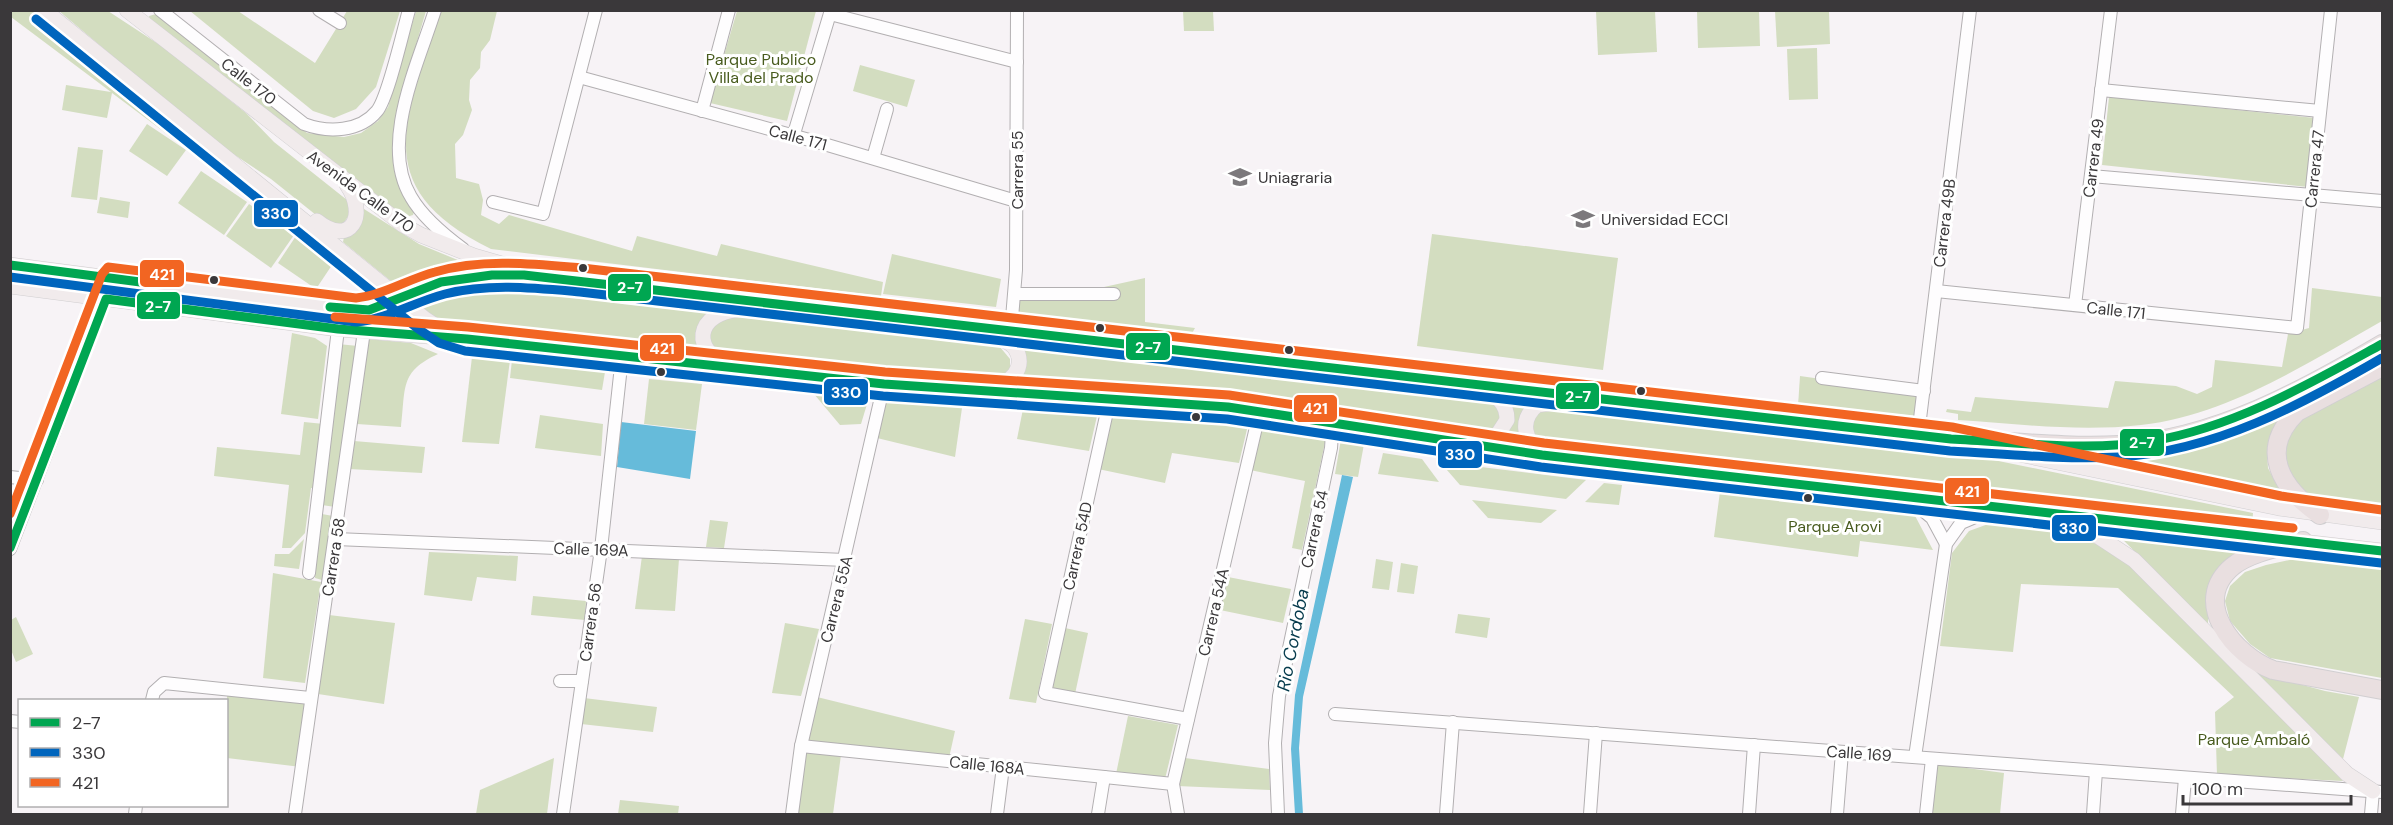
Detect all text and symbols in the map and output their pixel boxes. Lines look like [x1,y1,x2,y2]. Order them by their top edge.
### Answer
park label: Parque Publico Villa del Prado [706,49,816,88]
street label: Calle 170 [217,53,281,110]
street label: Carrera 49 [2078,117,2109,199]
street label: Calle 171 [767,120,829,155]
street label: Carrera 47 [2300,129,2329,209]
street label: Carrera 55 [1007,130,1028,210]
street label: Avenida Calle 170 [303,145,419,238]
school or university icon: Uniagraria [1227,164,1253,190]
place label: Uniagraria [1258,167,1332,188]
street label: Carrera 49B [1929,178,1960,269]
line badge: 330 [253,199,299,228]
text: 330 [261,203,291,224]
school or university icon: Universidad ECCI [1570,206,1596,232]
place label: Universidad ECCI [1601,209,1728,230]
line badge: 421 [139,259,185,288]
unlabelled marker [577,262,589,274]
text: 421 [149,264,175,285]
line badge: 2-7 [607,273,652,302]
unlabelled marker [208,274,220,286]
text: 2-7 [617,277,643,298]
line badge: 2-7 [136,291,181,320]
text: 2-7 [145,296,171,317]
street label: Calle 171 [2085,297,2147,324]
unlabelled marker [1094,322,1106,334]
line badge: 2-7 [1125,332,1171,361]
line badge: 421 [639,334,685,362]
text: 2-7 [1135,337,1161,358]
text: 421 [649,338,675,359]
unlabelled marker [1283,344,1295,356]
unlabelled marker [655,366,667,378]
line badge: 330 [823,378,869,406]
text: 330 [831,382,861,403]
line badge: 2-7 [1555,382,1600,410]
unlabelled marker [1635,385,1647,397]
text: 2-7 [1565,386,1591,407]
line badge: 421 [1293,394,1338,423]
text: 421 [1302,398,1328,419]
unlabelled marker [1190,411,1202,423]
line badge: 2-7 [2119,428,2165,457]
text: 2-7 [2129,432,2155,453]
line badge: 330 [1437,440,1483,469]
text: 330 [1445,444,1475,465]
line badge: 421 [1944,477,1990,505]
text: 421 [1954,481,1980,502]
street label: Carrera 54 [1296,488,1333,570]
unlabelled marker [1802,492,1814,504]
street label: Carrera 54D [1058,500,1097,592]
line badge: 330 [2051,514,2097,542]
street label: Carrera 58 [317,516,350,598]
park label: Parque Arovi [1788,516,1882,537]
text: 330 [2059,518,2089,539]
street label: Calle 169A [553,538,629,561]
street label: Carrera 55A [816,553,858,645]
street label: Carrera 54A [1193,566,1234,658]
street label: Carrera 56 [575,581,606,663]
water label: Rio Cordoba [1271,587,1315,693]
legend [18,699,228,807]
text: 2-7 [72,711,101,735]
park label: Parque Ambaló [2198,729,2310,750]
text: 330 [72,741,106,765]
street label: Calle 169 [1826,741,1892,766]
street label: Calle 168A [948,751,1026,780]
scale bar [2183,768,2351,806]
text: 421 [72,771,99,795]
text: 100 m [2192,777,2243,801]

